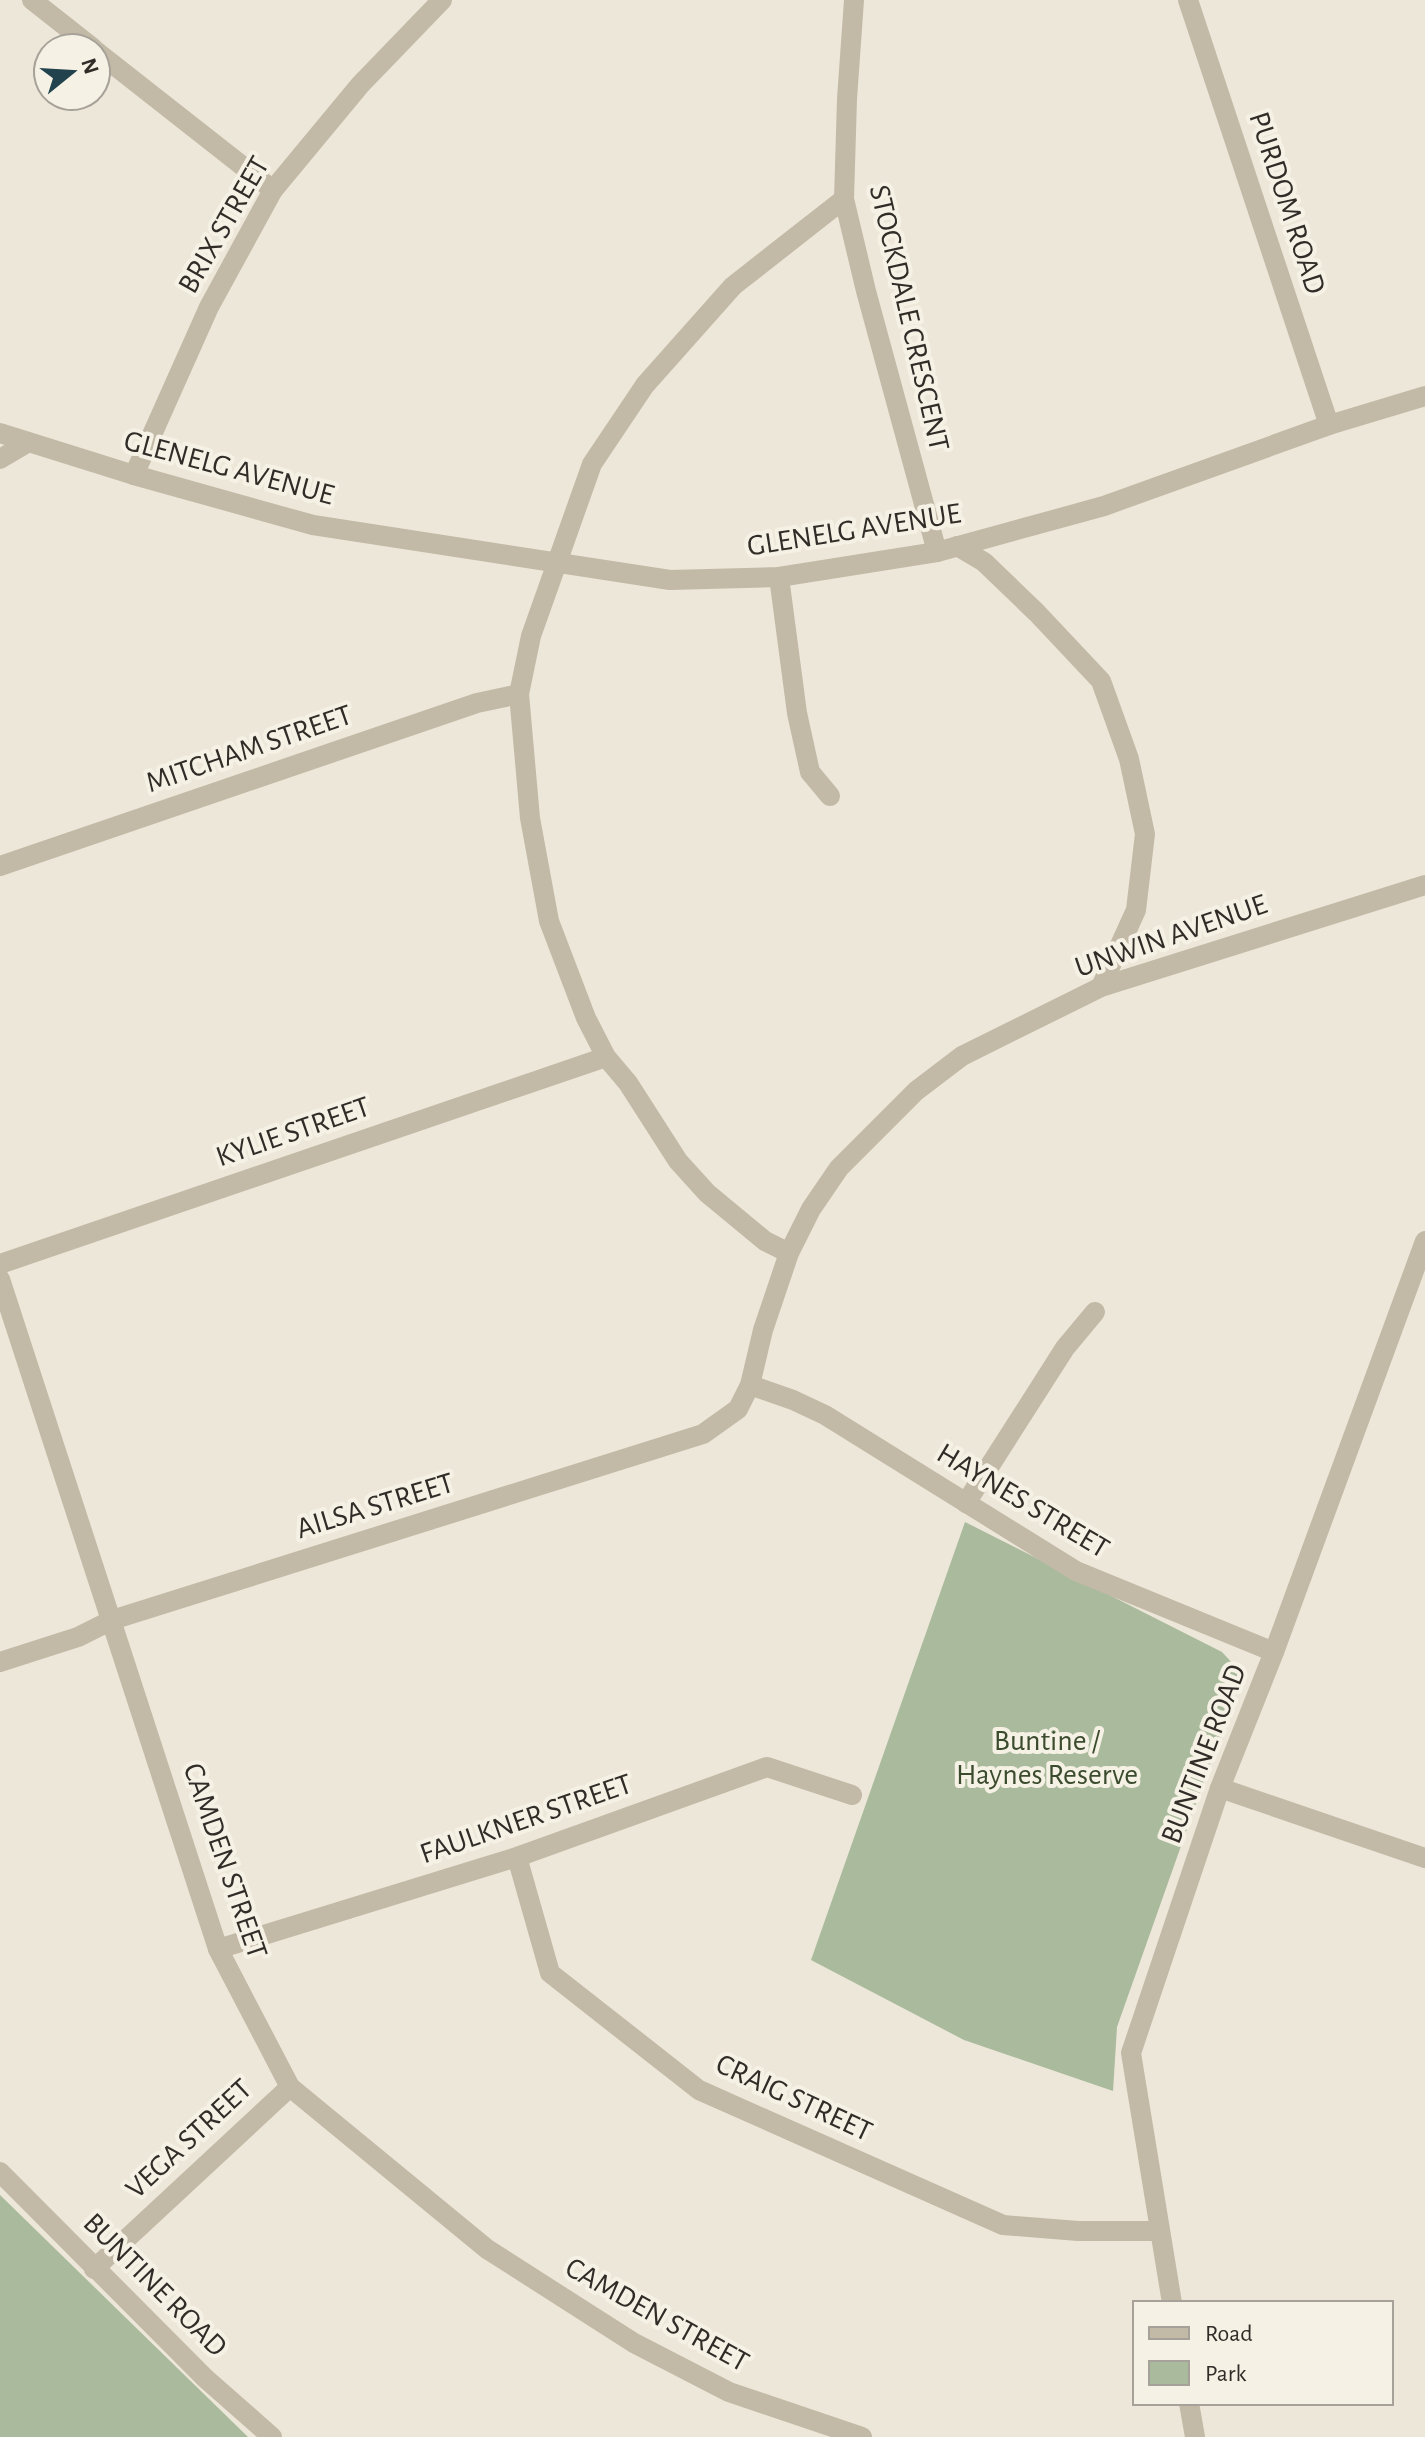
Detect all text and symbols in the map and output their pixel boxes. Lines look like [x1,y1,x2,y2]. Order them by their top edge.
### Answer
north arrow [32,32,112,112]
text: N [77,55,103,77]
street label: PURDOM ROAD [1243,108,1331,298]
street label: BRIX STREET [173,151,275,298]
street label: STOCKDALE CRESCENT [864,182,954,454]
street label: GLENELG AVENUE [121,426,337,510]
street label: GLENELG AVENUE [745,498,963,562]
street label: MITCHAM STREET [142,700,356,798]
street label: UNWIN AVENUE [1071,889,1271,983]
street label: KYLIE STREET [212,1092,374,1172]
street label: HAYNES STREET [932,1438,1115,1564]
street label: AILSA STREET [293,1468,458,1544]
street label: BUNTINE ROAD [1156,1660,1252,1848]
park label: Buntine / Haynes Reserve [956,1726,1138,1790]
street label: CAMDEN STREET [178,1759,273,1963]
street label: FAULKNER STREET [416,1769,636,1869]
street label: CRAIG STREET [711,2049,877,2147]
street label: VEGA STREET [120,2073,258,2204]
street label: BUNTINE ROAD [77,2207,233,2363]
street label: CAMDEN STREET [560,2252,754,2378]
legend [1133,2301,1393,2405]
text: Road [1205,2322,1253,2346]
text: Park [1205,2362,1246,2386]

